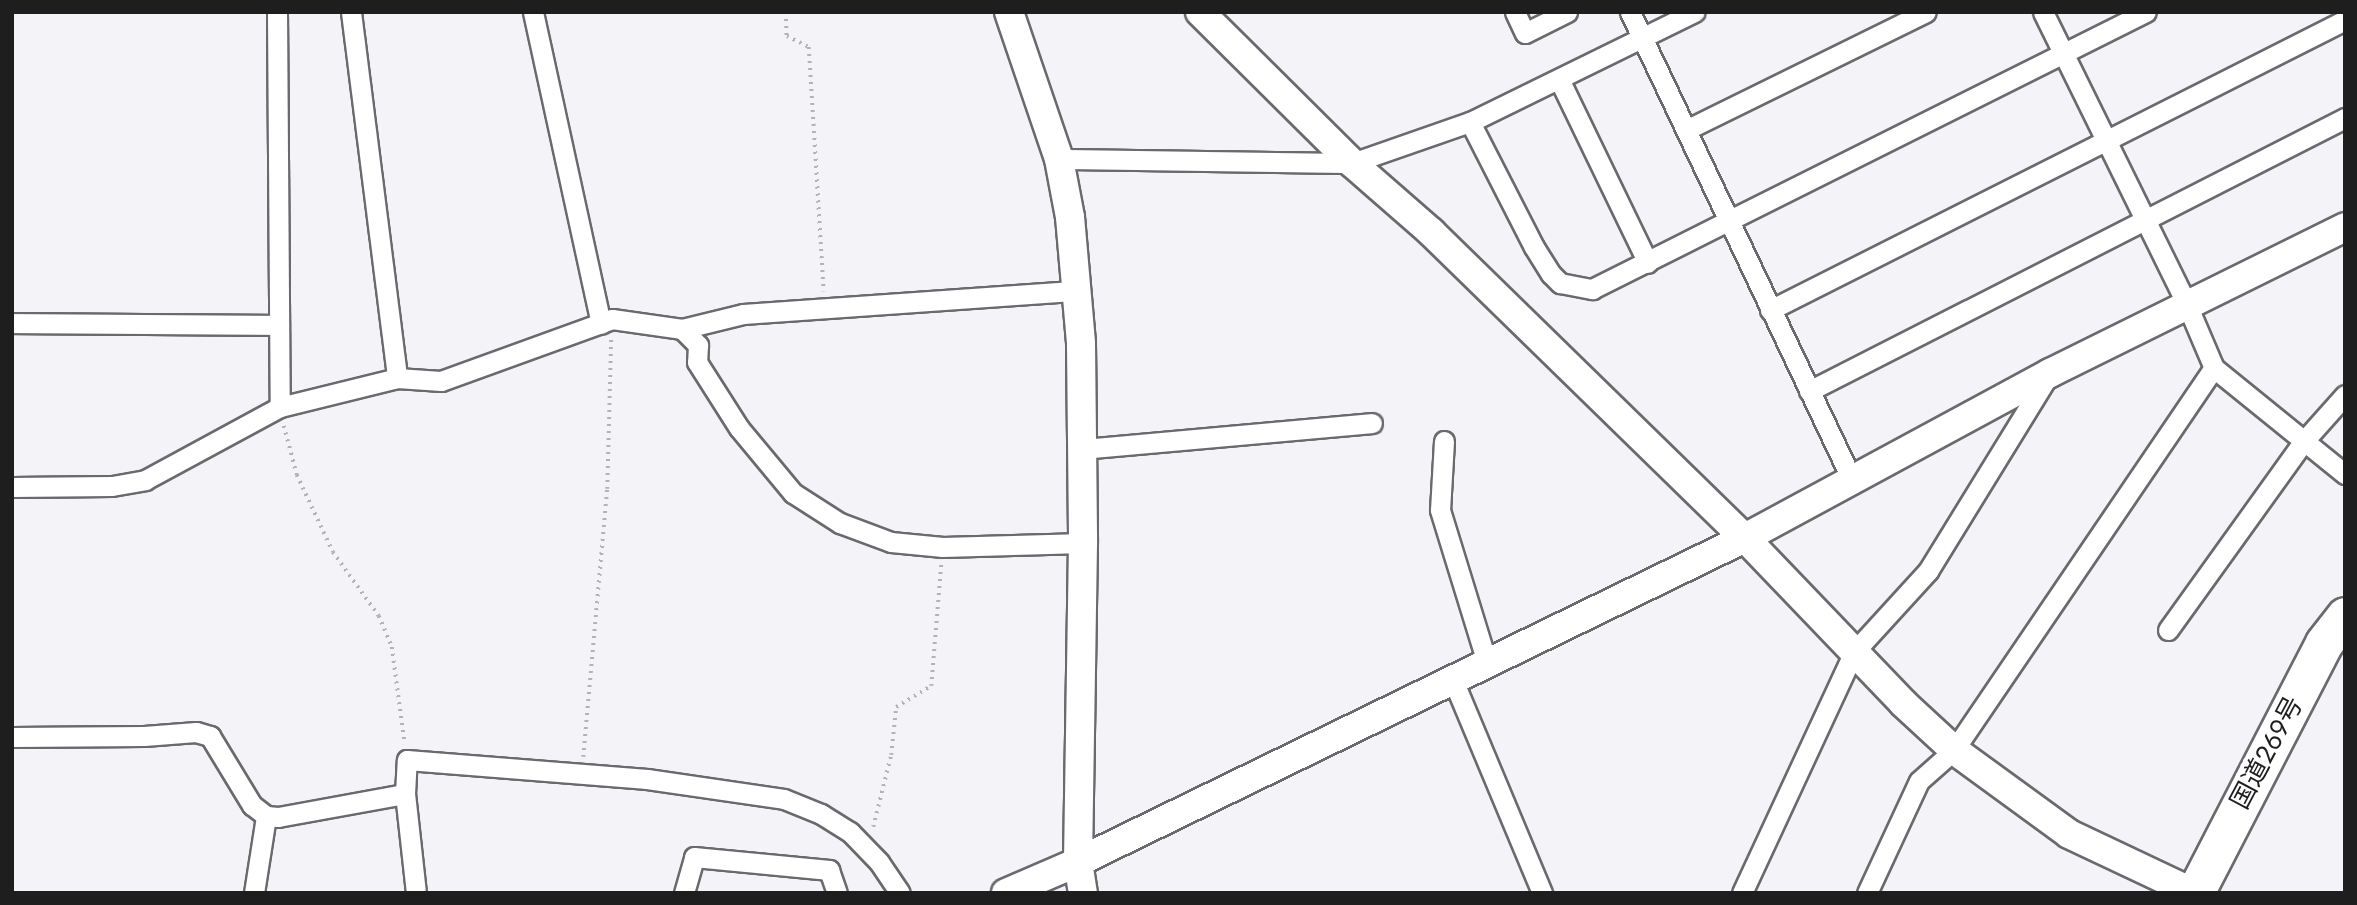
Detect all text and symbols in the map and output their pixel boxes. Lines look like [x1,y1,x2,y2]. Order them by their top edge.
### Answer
street label: 国道269号 [2224,691,2310,815]

